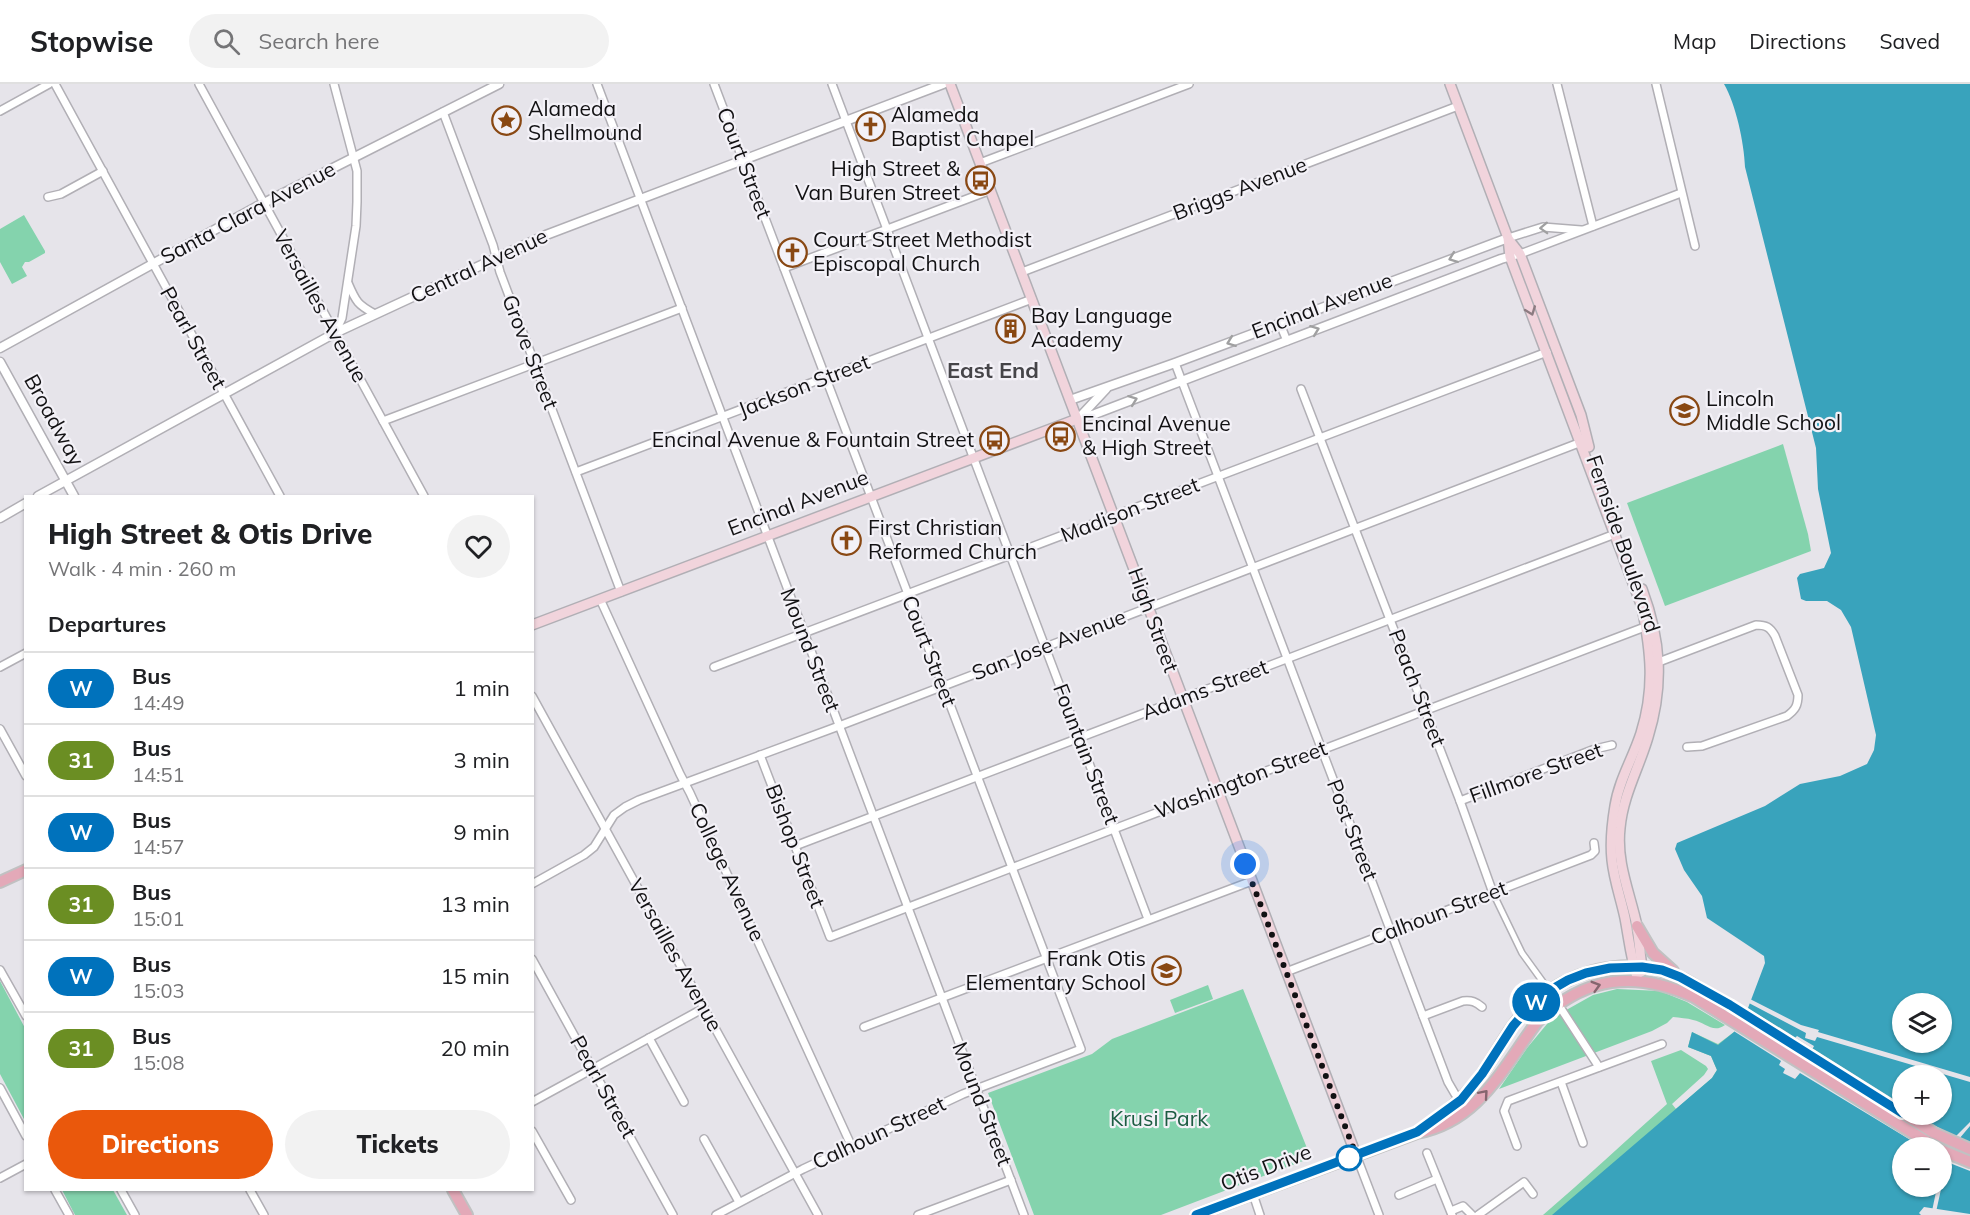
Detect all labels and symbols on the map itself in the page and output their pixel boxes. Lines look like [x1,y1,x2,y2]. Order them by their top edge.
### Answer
place label: Alameda Shellmound [528,95,642,145]
place label: Alameda Baptist Chapel [891,101,1034,151]
street label: Court Street [712,103,778,222]
place icon: Alameda Shellmound [491,105,523,137]
church icon: Alameda Baptist Chapel [854,111,886,143]
street label: Briggs Avenue [1169,151,1310,226]
street label: Santa Clara Avenue [156,155,339,269]
place label: High Street & Van Buren Street [795,155,961,205]
bus stop icon: High Street & Van Buren Street [965,165,997,197]
street label: Central Avenue [406,222,551,308]
one-way arrow [1539,222,1548,234]
street label: Versailles Avenue [268,224,374,387]
place label: Court Street Methodist Episcopal Church [813,226,1032,276]
church icon: Court Street Methodist Episcopal Church [776,236,808,268]
one-way arrow [1448,251,1459,264]
street label: Encinal Avenue [1248,266,1396,344]
street label: Pearl Street [155,282,233,393]
street label: Grove Street [497,291,565,413]
place label: Bay Language Academy [1031,302,1172,352]
one-way arrow [1524,305,1536,316]
building icon: Bay Language Academy [994,312,1026,344]
one-way arrow [1309,325,1320,337]
one-way arrow [1226,335,1237,347]
street label: Jackson Street [734,348,873,422]
district label: East End [947,356,1039,384]
street label: Broadway [19,369,91,470]
place label: Lincoln Middle School [1706,385,1841,435]
one-way arrow [1126,395,1137,407]
school or university icon: Lincoln Middle School [1669,395,1701,427]
place label: Encinal Avenue & High Street [1082,410,1231,460]
bus stop icon: Encinal Avenue & High Street [1045,420,1077,452]
bus stop icon: Encinal Avenue & Fountain Street [979,424,1011,456]
place label: Encinal Avenue & Fountain Street [652,426,974,452]
street label: Fernside Boulevard [1581,452,1667,636]
street label: Encinal Avenue [724,463,872,541]
street label: Madison Street [1057,471,1203,547]
place label: First Christian Reformed Church [868,514,1037,564]
church icon: First Christian Reformed Church [831,524,863,556]
street label: High Street [1123,564,1185,676]
street label: Mound Street [775,584,846,715]
street label: Court Street [897,591,963,710]
street label: San Jose Avenue [968,603,1129,685]
street label: Peach Street [1384,625,1452,750]
street label: Adams Street [1138,653,1271,725]
street label: Fountain Street [1048,680,1126,828]
street label: Washington Street [1151,734,1331,824]
street label: Fillmore Street [1466,736,1606,808]
street label: Post Street [1322,775,1384,884]
street label: Bishop Street [760,780,831,911]
street label: College Avenue [684,798,771,945]
your location [1230,849,1260,879]
street label: Versailles Avenue [623,873,729,1036]
street label: Calhoun Street [1367,874,1510,950]
place label: Frank Otis Elementary School [965,945,1146,995]
school or university icon: Frank Otis Elementary School [1151,955,1183,987]
one-way arrow [1590,981,1601,993]
line badge: W [1516,982,1556,1022]
street label: Pearl Street [565,1031,643,1142]
street label: Mound Street [947,1038,1018,1169]
street label: Calhoun Street [808,1090,949,1174]
one-way arrow [1477,1090,1488,1101]
park label: Krusi Park [1110,1105,1208,1131]
street label: Otis Drive [1217,1138,1315,1196]
unlabelled marker [1336,1145,1362,1171]

